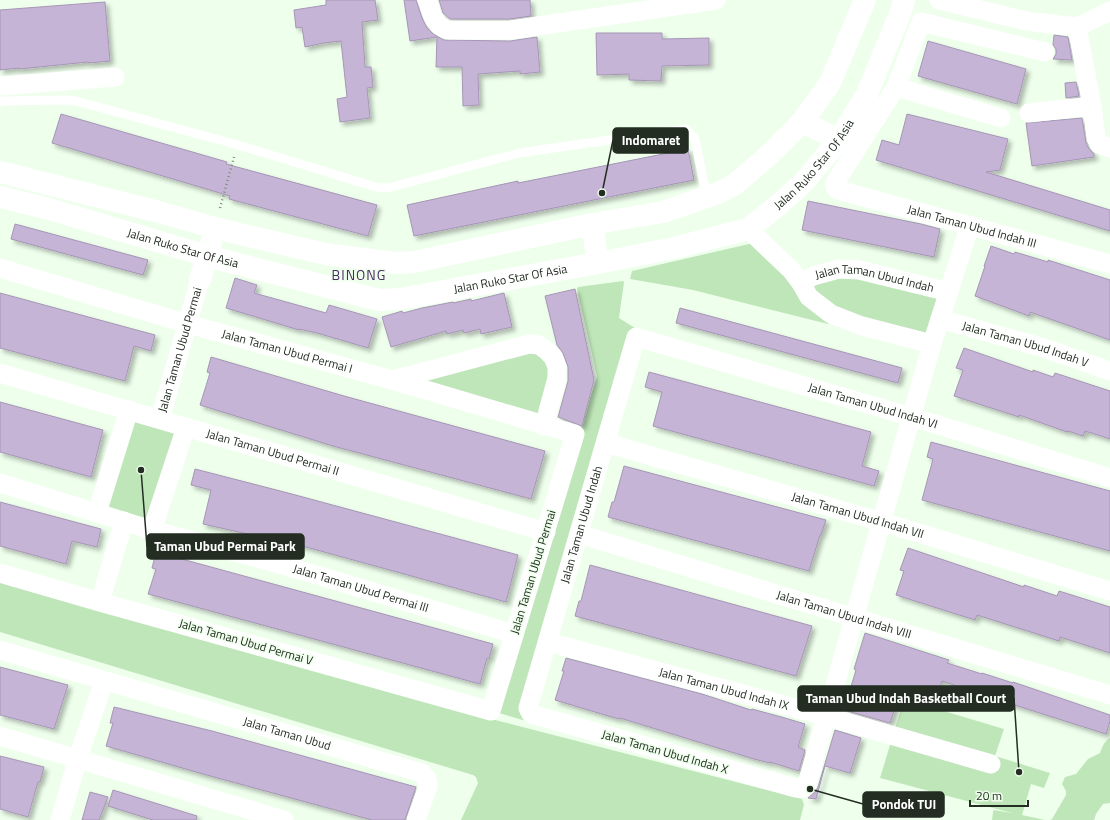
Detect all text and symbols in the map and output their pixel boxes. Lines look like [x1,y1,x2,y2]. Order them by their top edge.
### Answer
street label: Jalan Ruko Star Of Asia [769,115,859,214]
callout: Indomaret [613,128,688,153]
text: Indomaret [622,130,681,150]
street label: Jalan Taman Ubud Indah III [905,199,1039,253]
street label: Jalan Ruko Star Of Asia [125,223,241,273]
street label: Jalan Ruko Star Of Asia [452,259,569,298]
street label: Jalan Taman Ubud Indah [813,259,936,297]
district label: BINONG [332,264,386,285]
street label: Jalan Taman Ubud Permai [152,285,206,414]
street label: Jalan Taman Ubud Indah V [960,316,1091,372]
street label: Jalan Taman Ubud Permai I [220,324,355,378]
street label: Jalan Taman Ubud Indah VI [806,377,940,433]
street label: Jalan Taman Ubud Permai II [204,424,342,480]
street label: Jalan Taman Ubud Indah [555,463,607,585]
street label: Jalan Taman Ubud Indah VII [790,487,926,543]
street label: Jalan Taman Ubud Permai [505,507,560,636]
callout: Taman Ubud Permai Park [147,534,304,559]
text: Taman Ubud Permai Park [154,536,296,556]
street label: Jalan Taman Ubud Permai III [291,559,431,617]
street label: Jalan Taman Ubud Indah VIII [774,585,914,643]
street label: Jalan Taman Ubud Permai V [177,613,315,670]
street label: Jalan Taman Ubud Indah IX [657,662,791,715]
callout: Taman Ubud Indah Basketball Court [798,686,1014,711]
text: Taman Ubud Indah Basketball Court [806,688,1007,708]
street label: Jalan Taman Ubud [241,711,333,755]
street label: Jalan Taman Ubud Indah X [600,724,731,779]
scale bar [970,782,1028,808]
text: 20 m [976,786,1002,805]
callout: Pondok TUI [863,792,944,817]
text: Pondok TUI [872,794,936,814]

